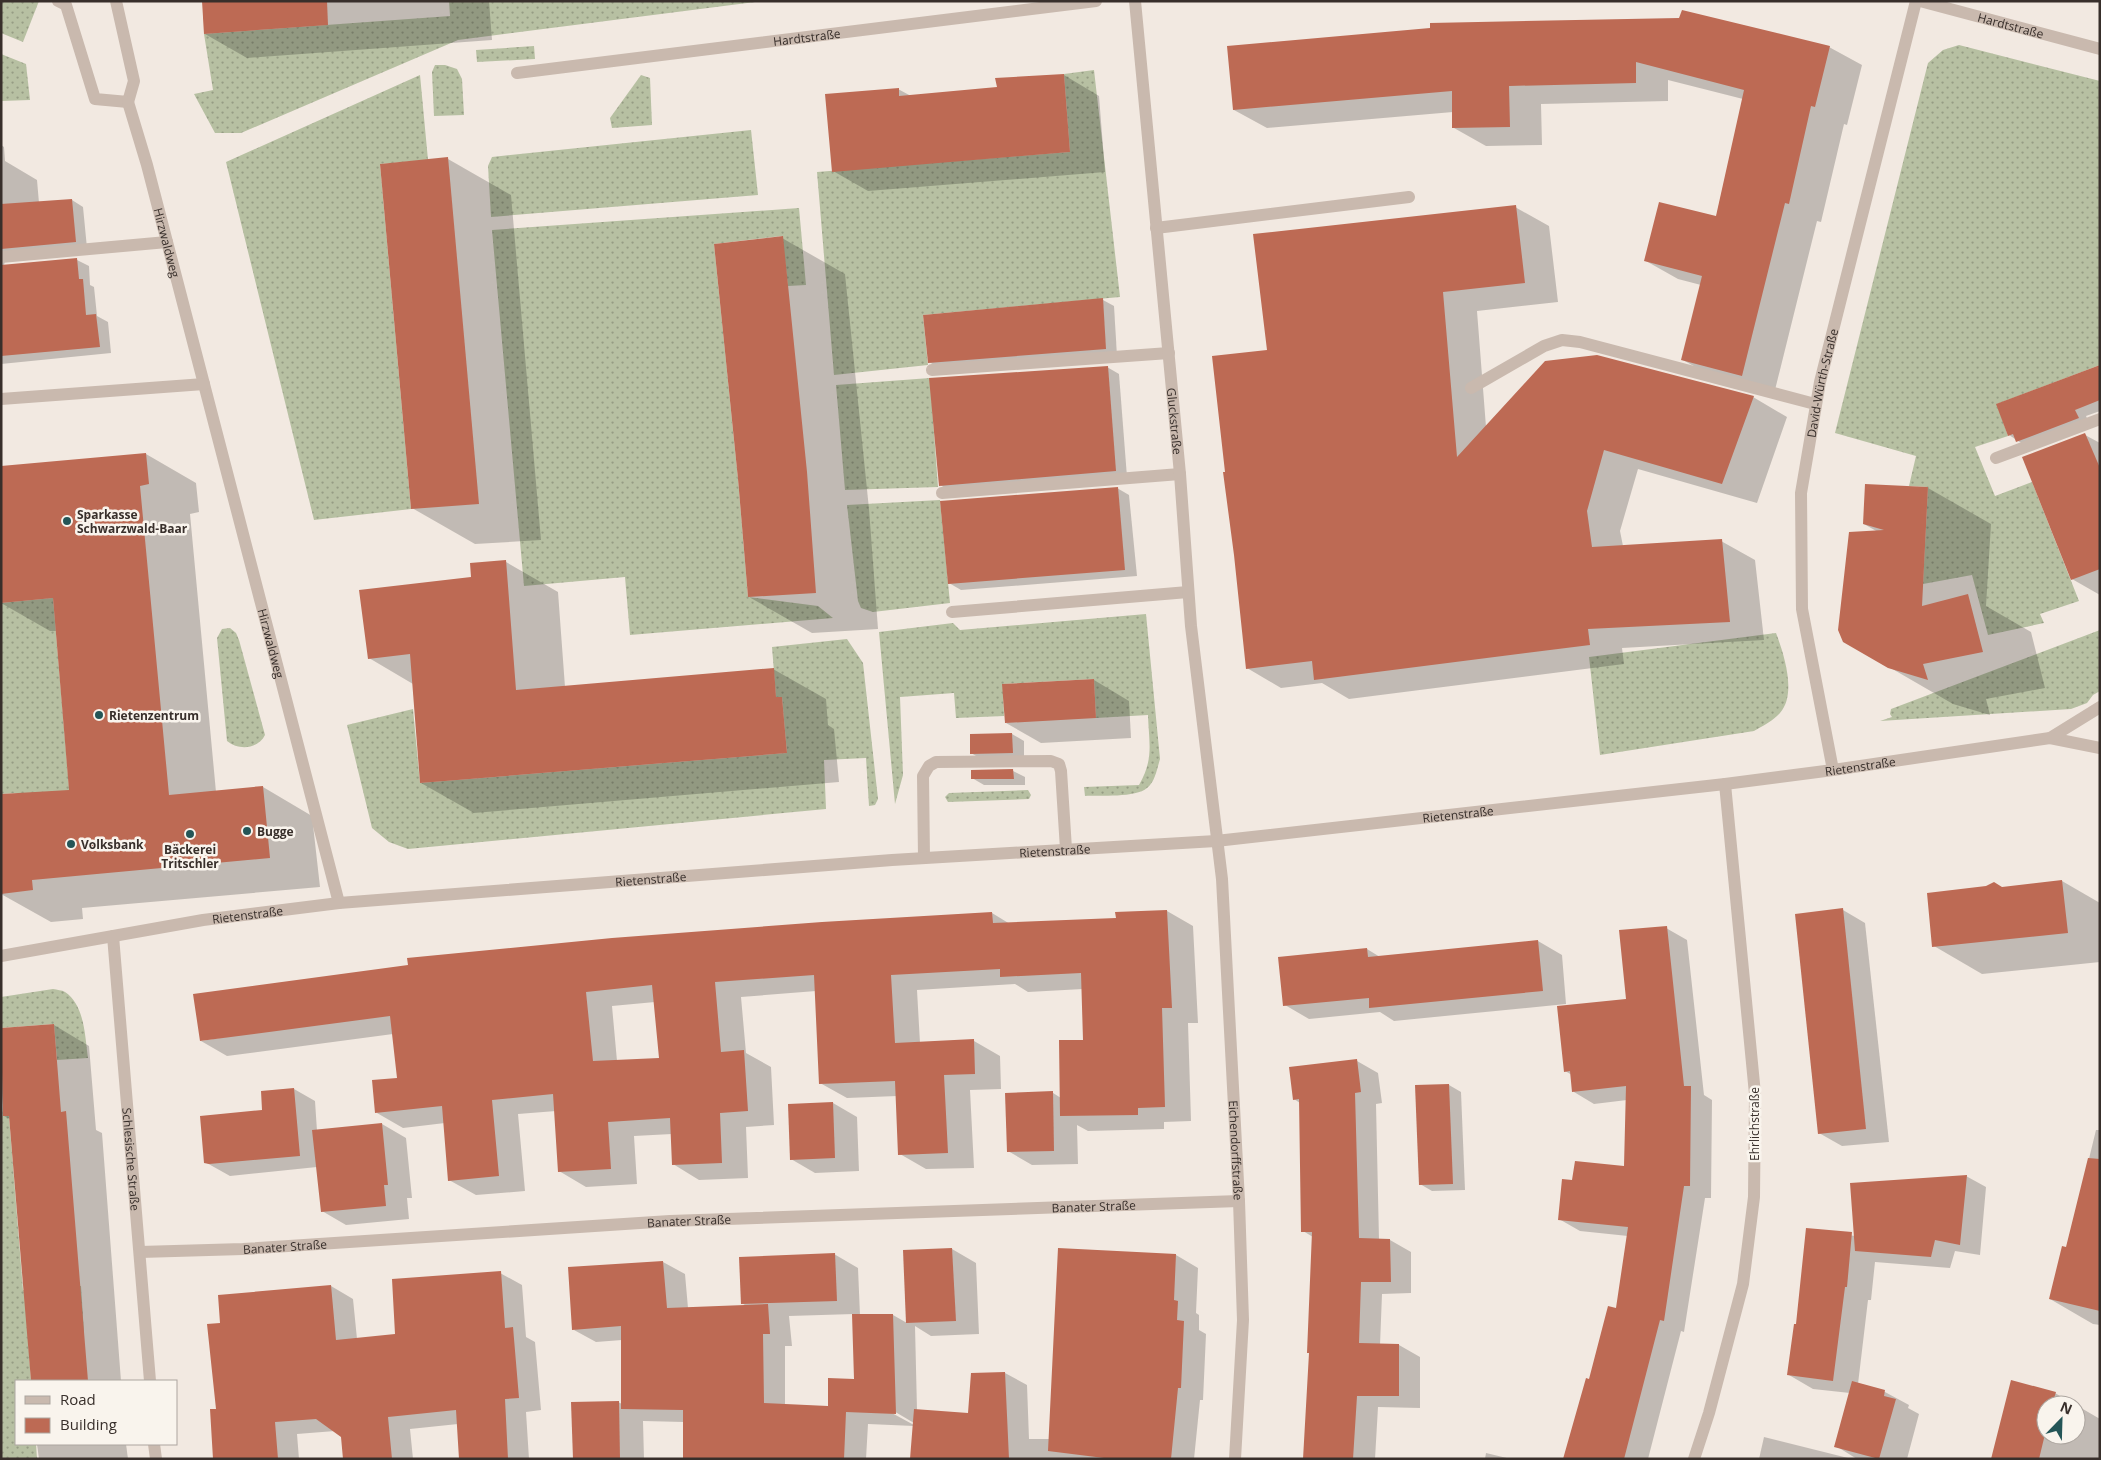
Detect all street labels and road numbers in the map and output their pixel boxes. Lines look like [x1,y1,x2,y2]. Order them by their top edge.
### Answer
street label: Hardtstraße [1976,8,2046,42]
street label: Hardtstraße [772,24,842,50]
street label: Hirzwaldweg [150,206,185,280]
street label: David-Würth-Straße [1802,326,1842,439]
street label: Gluckstraße [1163,387,1187,456]
street label: Hirzwaldweg [254,607,289,680]
street label: Rietenstraße [1824,752,1897,779]
street label: Rietenstraße [1422,801,1495,826]
street label: Rietenstraße [1019,840,1091,861]
street label: Rietenstraße [615,867,687,890]
street label: Rietenstraße [211,902,284,927]
street label: Ehrlichstraße [1746,1087,1763,1161]
street label: Eichendorffstraße [1225,1100,1247,1201]
street label: Schlesische Straße [119,1107,144,1212]
street label: Banater Straße [1051,1196,1136,1216]
street label: Banater Straße [646,1210,732,1231]
street label: Banater Straße [242,1235,328,1257]

